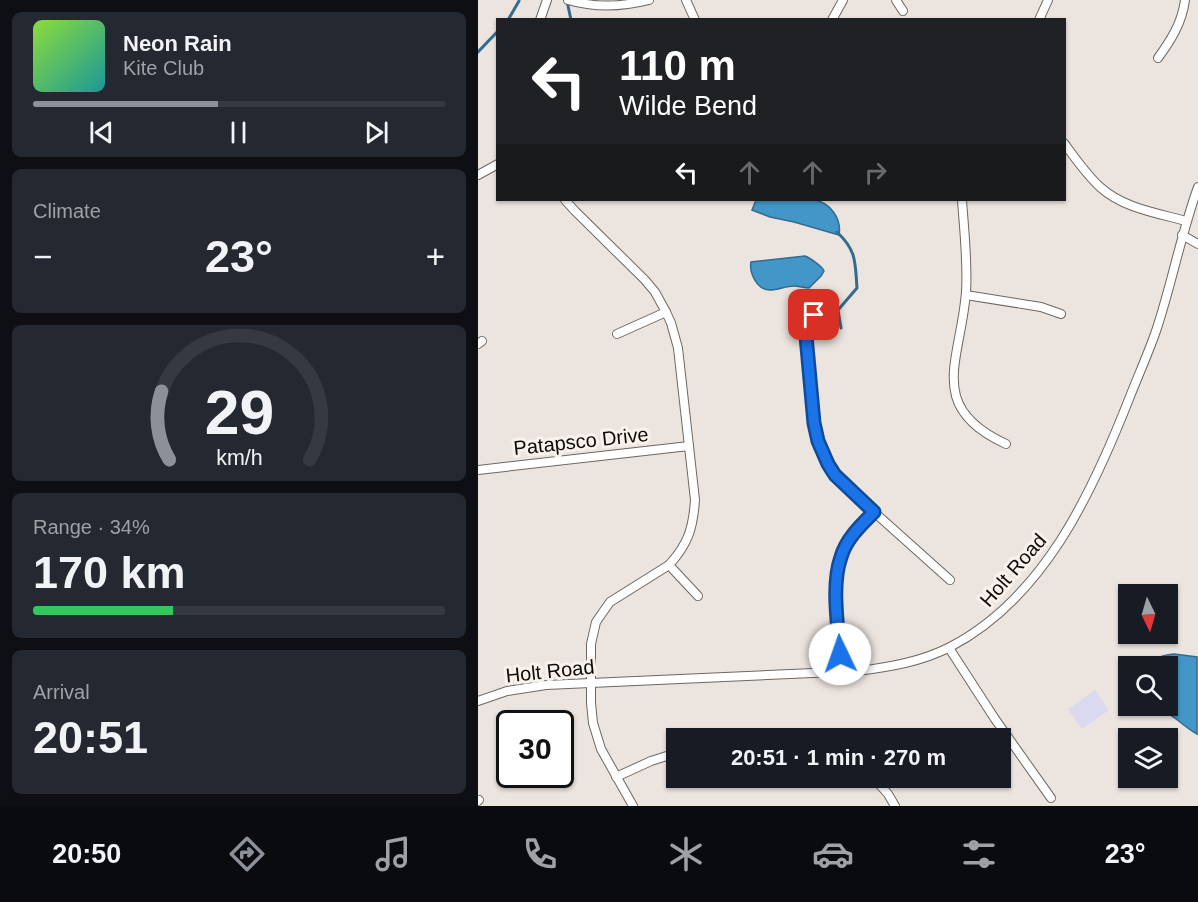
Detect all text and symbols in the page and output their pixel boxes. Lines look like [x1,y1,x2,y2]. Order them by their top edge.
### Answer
text: Neon Rain [123,31,232,56]
icon: left [520,42,598,120]
text: 110 m [619,42,736,89]
text: Kite Club [123,57,204,79]
text: Wilde Bend [619,91,757,121]
icon: previous [85,116,118,149]
icon: pause [222,116,255,149]
icon: next [360,116,393,149]
icon: left [670,156,703,189]
icon: ahead [733,156,766,189]
icon: ahead [796,156,829,189]
icon: right [859,156,892,189]
text: Climate [33,200,101,222]
text: 23° [205,231,273,282]
text: − [33,238,52,275]
text: + [426,238,445,275]
pin [788,289,839,340]
icon: arrive [797,298,830,331]
text: 29 [204,378,274,447]
street label: Patapsco Drive [512,423,650,459]
text: km/h [216,446,262,470]
text: Range · 34% [33,516,150,538]
street label: Holt Road [976,529,1050,611]
text: 170 km [33,547,186,598]
north arrow [1118,584,1178,644]
map controls [1118,584,1178,788]
position arrow [808,622,872,686]
street label: Holt Road [505,655,595,687]
button: search [1118,656,1178,716]
text: Arrival [33,681,90,703]
speed limit sign: 30 [496,710,574,788]
text: 20:51 [33,712,148,763]
button: layers [1118,728,1178,788]
text: 20:51 · 1 min · 270 m [731,745,946,770]
icon: directions [226,833,268,875]
icon: music [372,833,414,875]
icon: phone [519,833,561,875]
icon: climate [665,833,707,875]
icon: car [812,833,854,875]
icon: filters [958,833,1000,875]
text: 20:50 [52,839,121,869]
text: 23° [1105,839,1146,869]

